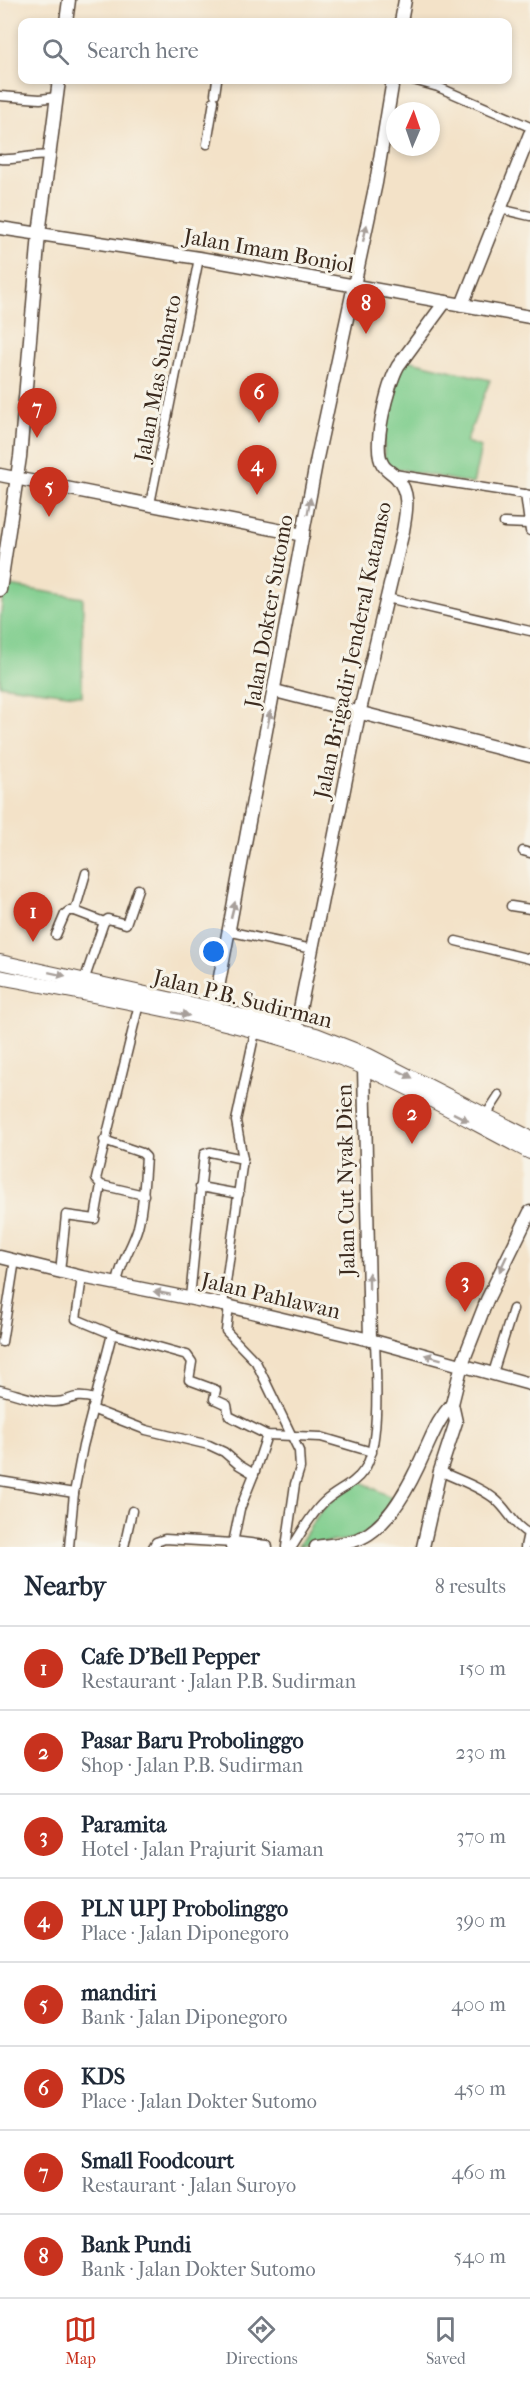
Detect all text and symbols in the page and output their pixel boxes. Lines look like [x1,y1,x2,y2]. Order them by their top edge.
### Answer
search box [18,18,512,84]
icon: search [39,35,72,68]
text: Search here [87,38,199,64]
north arrow [386,102,440,156]
street label: Jalan Imam Bonjol [180,223,356,279]
one-way arrow [360,224,370,242]
pin: 8 [346,284,386,334]
street label: Jalan Mas Suharto [129,292,187,466]
pin: 6 [240,374,278,423]
pin: 7 [18,388,57,438]
pin: 4 [238,446,276,495]
pin: 5 [29,468,68,517]
one-way arrow [304,497,313,516]
street label: Jalan Brigadir Jenderal Katamso [308,499,397,803]
street label: Jalan Dokter Sutomo [239,513,299,712]
one-way arrow [265,709,274,728]
pin: 1 [14,892,52,942]
one-way arrow [228,901,238,919]
your location [199,937,228,966]
street label: Jalan P.B. Sudirman [149,964,335,1034]
one-way arrow [48,970,67,979]
one-way arrow [171,1010,190,1019]
one-way arrow [396,1069,413,1079]
street label: Jalan Cut Nyak Dien [331,1083,361,1278]
pin: 2 [392,1094,432,1144]
one-way arrow [452,1111,470,1121]
one-way arrow [499,1256,508,1273]
pin: 3 [446,1262,484,1312]
street label: Jalan Pahlawan [197,1267,343,1325]
one-way arrow [364,1272,373,1291]
one-way arrow [152,1288,171,1297]
one-way arrow [424,1352,442,1361]
text: Nearby [24,1571,106,1602]
text: 8 results [435,1575,506,1598]
text: Cafe D'Bell Pepper [81,1644,260,1670]
text: 1 [40,1657,47,1680]
text: 150 m [458,1657,506,1680]
text: Restaurant · Jalan P.B. Sudirman [81,1670,356,1693]
text: Pasar Baru Probolinggo [81,1728,304,1754]
text: 2 [38,1741,49,1764]
text: 230 m [456,1741,506,1764]
text: Shop · Jalan P.B. Sudirman [81,1754,303,1777]
text: Paramita [81,1812,166,1838]
text: 3 [39,1825,48,1848]
text: 370 m [456,1825,506,1848]
text: Hotel · Jalan Prajurit Siaman [81,1838,324,1861]
text: PLN UPJ Probolinggo [81,1896,288,1922]
text: 4 [38,1909,49,1932]
text: 390 m [455,1909,506,1932]
text: Place · Jalan Diponegoro [81,1922,289,1945]
text: mandiri [81,1980,156,2006]
text: 5 [39,1993,48,2016]
text: 400 m [451,1993,506,2016]
text: Bank · Jalan Diponegoro [81,2006,287,2029]
text: KDS [81,2064,125,2090]
text: 6 [38,2077,49,2100]
text: 450 m [454,2077,506,2100]
text: Place · Jalan Dokter Sutomo [81,2090,317,2113]
text: Small Foodcourt [81,2148,234,2174]
text: 7 [39,2161,48,2184]
text: 460 m [451,2161,506,2184]
text: Restaurant · Jalan Suroyo [81,2174,296,2197]
text: Bank Pundi [81,2232,191,2258]
text: 8 [38,2245,49,2268]
text: 540 m [454,2245,506,2268]
text: Bank · Jalan Dokter Sutomo [81,2258,316,2281]
tab: Map [64,2313,97,2368]
tab: Directions [226,2313,298,2368]
tab: Saved [426,2313,466,2368]

